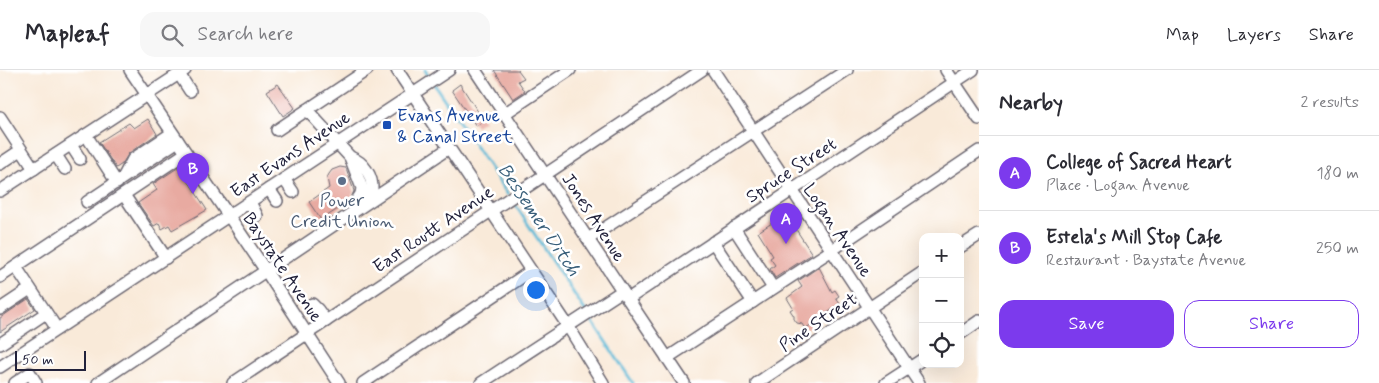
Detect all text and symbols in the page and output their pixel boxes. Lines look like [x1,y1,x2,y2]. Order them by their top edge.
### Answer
search box [140,12,490,57]
text: Mapleaf [25,19,110,50]
icon: search [158,21,186,49]
text: Search here [198,22,293,47]
text: Map [1166,23,1199,47]
text: Layers [1227,23,1281,47]
text: Share [1309,23,1354,47]
text: Nearby [999,89,1063,117]
text: 2 results [1301,92,1359,113]
place label: Evans Avenue & Canal Street [397,104,513,149]
street label: East Evans Avenue [226,106,355,204]
marker: Evans Avenue & Canal Street [381,119,393,131]
street label: Spruce Street [742,132,842,209]
text: College of Sacred Heart [1046,150,1232,175]
pin: B [177,153,209,194]
water label: Bessemer Ditch [492,159,586,281]
text: A [1010,163,1020,184]
text: 180 m [1316,163,1359,184]
street label: Jones Avenue [556,169,631,266]
marker: Power Credit Union [336,175,348,187]
text: Place · Logan Avenue [1046,175,1190,196]
street label: Logan Avenue [795,179,877,283]
street label: East Routt Avenue [369,180,499,279]
place label: Power Credit Union [290,189,394,234]
pin: A [770,203,802,244]
street label: Baystate Avenue [237,208,328,327]
text: Estela's Mill Stop Cafe [1046,225,1222,250]
map controls [919,233,964,368]
button: + [919,233,964,278]
text: B [1010,238,1020,259]
text: 250 m [1316,238,1359,259]
text: Restaurant · Baystate Avenue [1046,250,1246,271]
your location [523,277,549,303]
button: − [919,278,964,323]
street label: Pine Street [775,288,862,358]
button: Save [999,300,1174,348]
button: Share [1184,300,1359,348]
button: locate [919,323,964,368]
scale bar [15,348,86,371]
text: 50 m [22,351,53,369]

